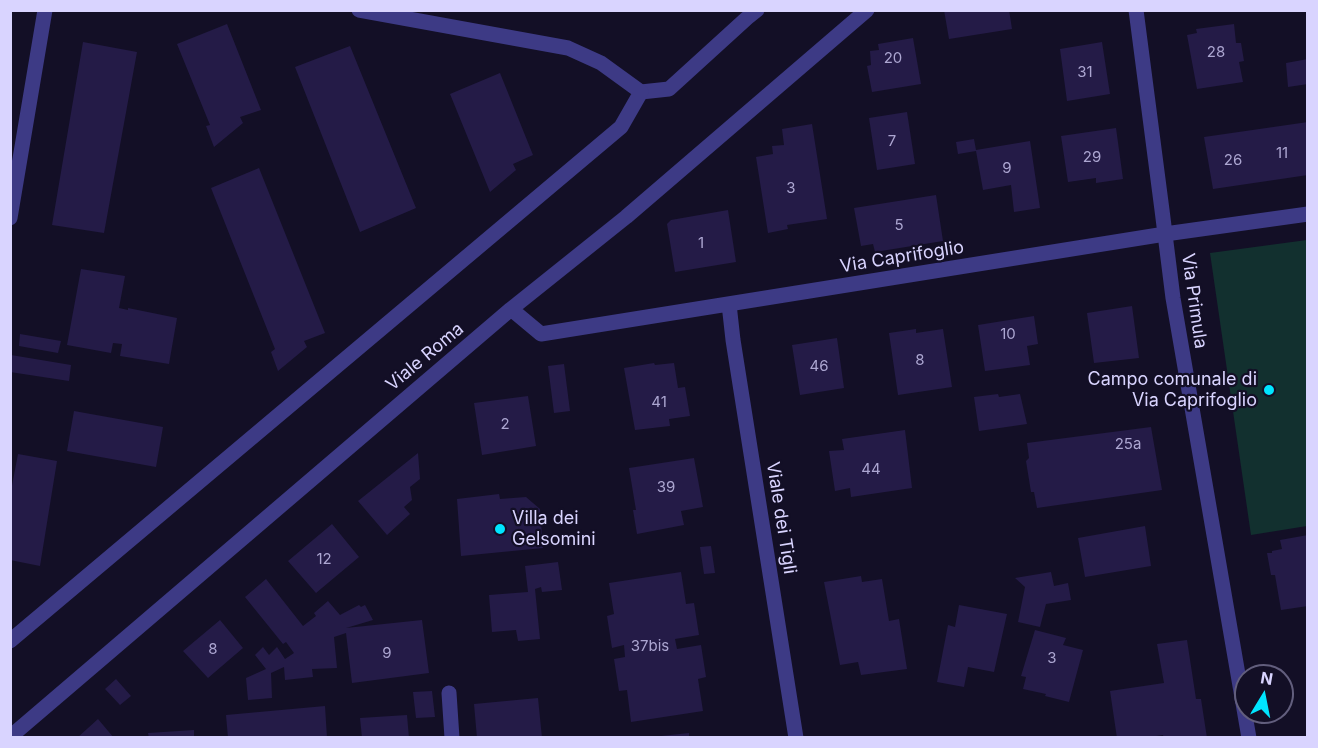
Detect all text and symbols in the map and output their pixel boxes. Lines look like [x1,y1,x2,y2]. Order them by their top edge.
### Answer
house number: 28 [1207,43,1225,61]
house number: 20 [884,49,902,67]
house number: 31 [1077,63,1093,81]
house number: 7 [888,132,896,150]
house number: 11 [1276,144,1288,162]
house number: 29 [1083,148,1101,166]
house number: 26 [1224,151,1242,169]
house number: 9 [1002,159,1012,177]
house number: 3 [786,179,796,197]
house number: 5 [894,216,904,234]
house number: 1 [698,234,704,252]
street label: Via Caprifoglio [839,237,965,277]
street label: Via Primula [1177,252,1211,350]
street label: Viale Roma [382,318,468,396]
house number: 10 [1000,325,1016,343]
house number: 8 [915,351,925,369]
house number: 46 [810,357,828,375]
place label: Campo comunale di Via Caprifoglio [1088,369,1257,412]
marker: Campo comunale di Via Caprifoglio [1262,383,1276,397]
house number: 41 [651,393,667,411]
house number: 2 [500,415,510,433]
house number: 25a [1115,435,1141,453]
street label: Viale dei Tigli [761,460,801,576]
house number: 44 [861,460,881,478]
house number: 39 [657,478,675,496]
place label: Villa dei Gelsomini [512,508,596,550]
marker: Villa dei Gelsomini [493,522,507,536]
house number: 12 [316,550,332,568]
house number: 37bis [631,637,669,655]
house number: 8 [208,640,218,658]
house number: 9 [382,644,392,662]
house number: 3 [1047,649,1057,667]
north arrow [1234,664,1294,724]
text: N [1259,667,1275,689]

